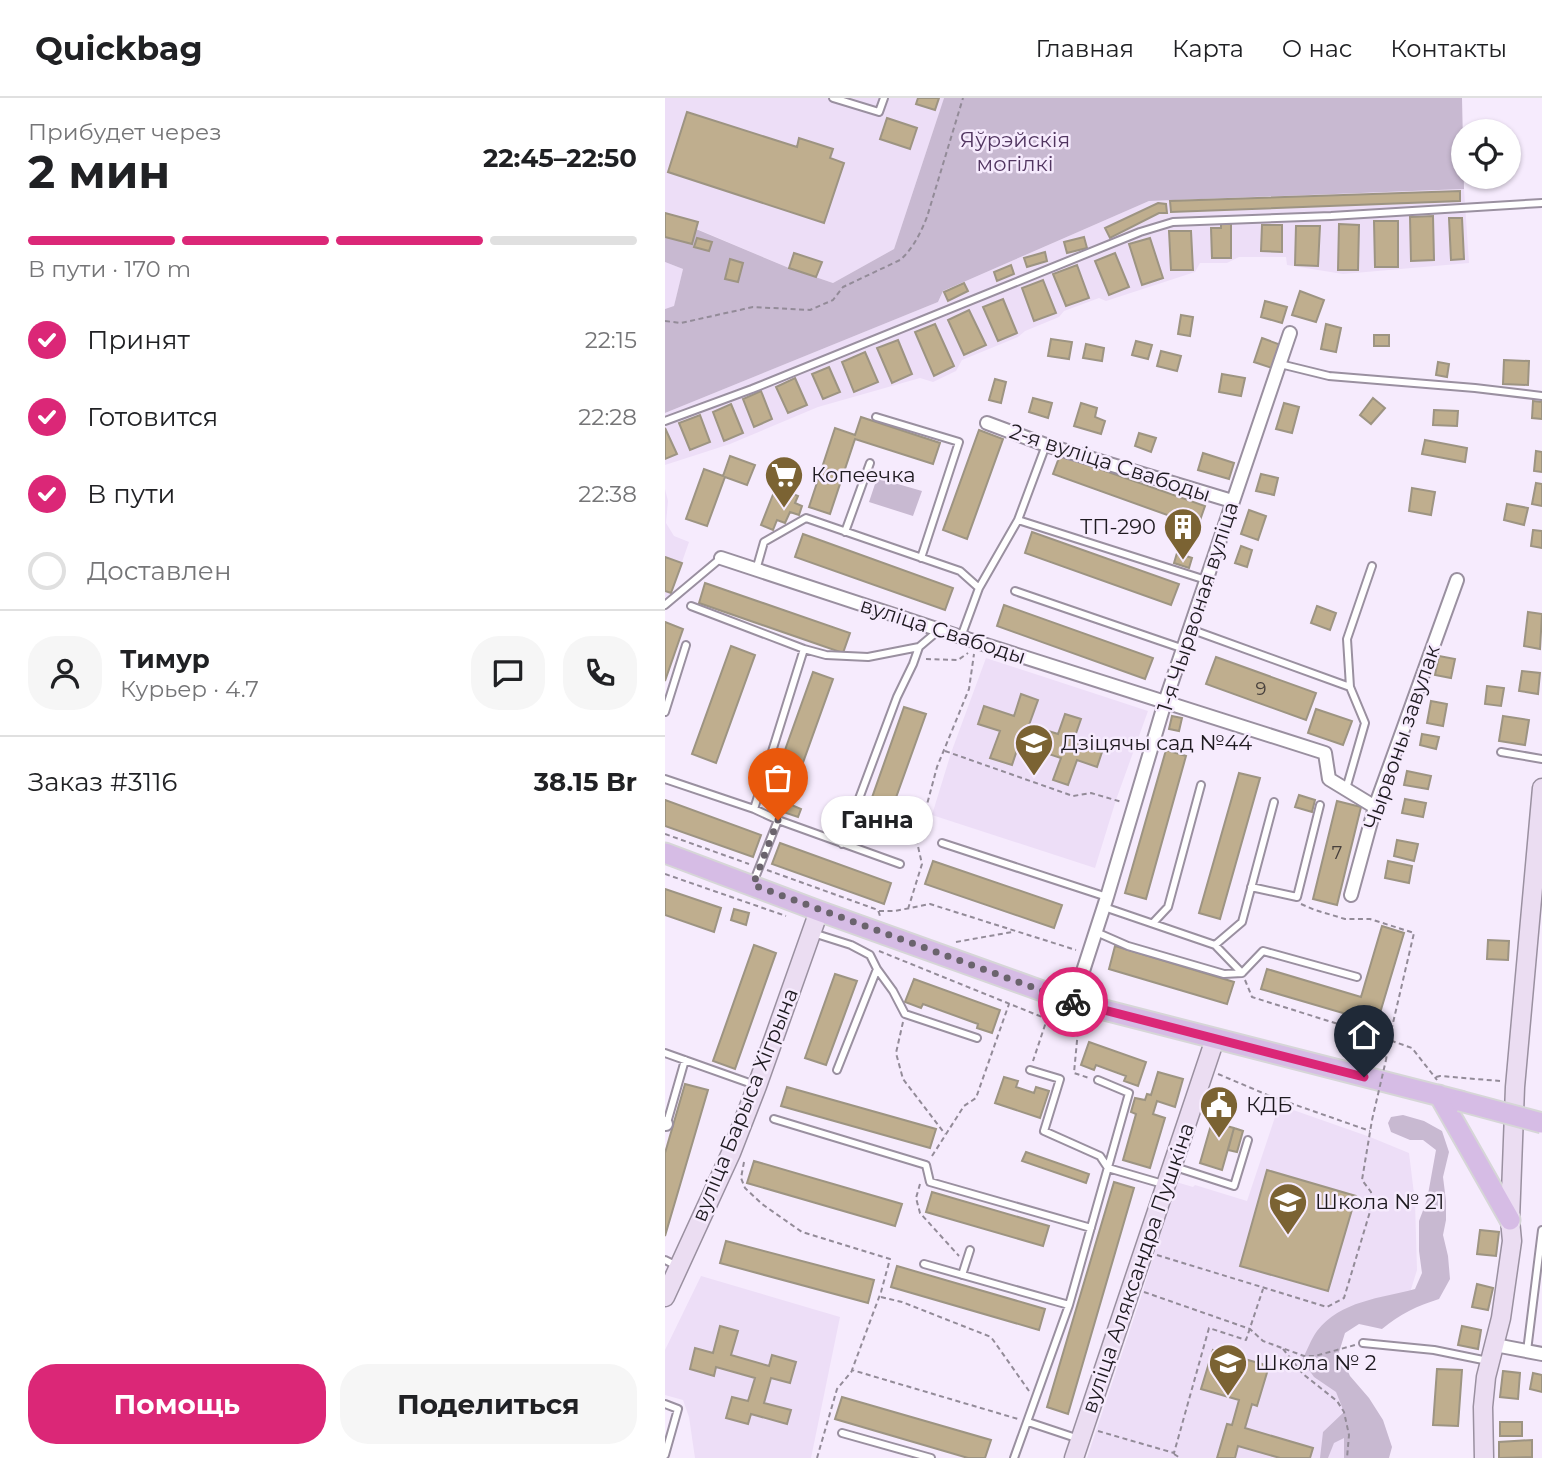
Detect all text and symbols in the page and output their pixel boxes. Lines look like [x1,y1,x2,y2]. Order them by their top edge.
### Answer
text: Quickbag [35,28,203,68]
text: Главная [1036,34,1134,63]
text: Карта [1172,34,1244,63]
text: О нас [1282,34,1352,63]
text: Контакты [1390,34,1507,63]
text: Прибудет через [28,118,222,146]
map controls [1451,119,1521,189]
button: locate [1451,119,1521,189]
park label: Яўрэйскія могілкі [960,127,1070,176]
text: 22:45–22:50 [483,142,637,174]
text: 2 мин [28,143,170,200]
text: В пути · 170 m [28,255,191,283]
icon: check [28,321,66,359]
text: Принят [87,324,190,356]
text: 22:15 [585,326,637,354]
icon: check [28,398,66,436]
text: Готовится [87,401,218,433]
text: 22:28 [578,403,637,431]
street label: 2-я вуліца Свабоды [1006,418,1214,507]
supermarket icon: Копеечка [763,454,805,509]
place label: Копеечка [811,462,915,487]
icon: check [28,475,66,513]
text: В пути [87,478,176,510]
text: 22:38 [578,480,637,508]
street label: 1-я Чырвоная вуліца [1152,499,1243,715]
building icon: ТП-290 [1162,506,1204,561]
place label: ТП-290 [1080,514,1156,539]
text: Доставлен [87,555,232,587]
street label: вуліца Свабоды [857,592,1029,669]
button: person [28,636,102,710]
button: chat [471,636,545,710]
button: phone [563,636,637,710]
street label: Чырвоны завулак [1358,641,1445,832]
text: Тимур [120,643,210,675]
text: Курьер · 4.7 [120,675,259,703]
house number: 9 [1256,678,1267,700]
school or university icon: Дзіцячы сад №44 [1013,722,1055,777]
place label: Дзіцячы сад №44 [1061,730,1252,755]
pin [748,748,808,820]
icon: bag [759,759,797,797]
text: Заказ #3116 [28,766,177,798]
text: 38.15 Br [534,766,637,798]
callout: Ганна [820,796,932,844]
text: Ганна [841,806,913,834]
house number: 7 [1332,842,1342,864]
courier [1038,967,1108,1037]
icon: bike [1054,983,1092,1021]
street label: вуліца Барыса Хігрына [686,984,803,1225]
pin [1334,1005,1394,1077]
icon: home [1345,1016,1383,1054]
public building icon: КДБ [1198,1084,1240,1139]
place label: КДБ [1246,1092,1292,1117]
street label: вуліца Аляксандра Пушкіна [1076,1119,1199,1416]
school or university icon: Школа № 21 [1267,1181,1309,1236]
place label: Школа № 21 [1315,1189,1444,1214]
school or university icon: Школа № 2 [1207,1342,1249,1397]
place label: Школа № 2 [1255,1350,1377,1375]
button: Помощь [28,1364,326,1444]
button: Поделиться [340,1364,637,1444]

